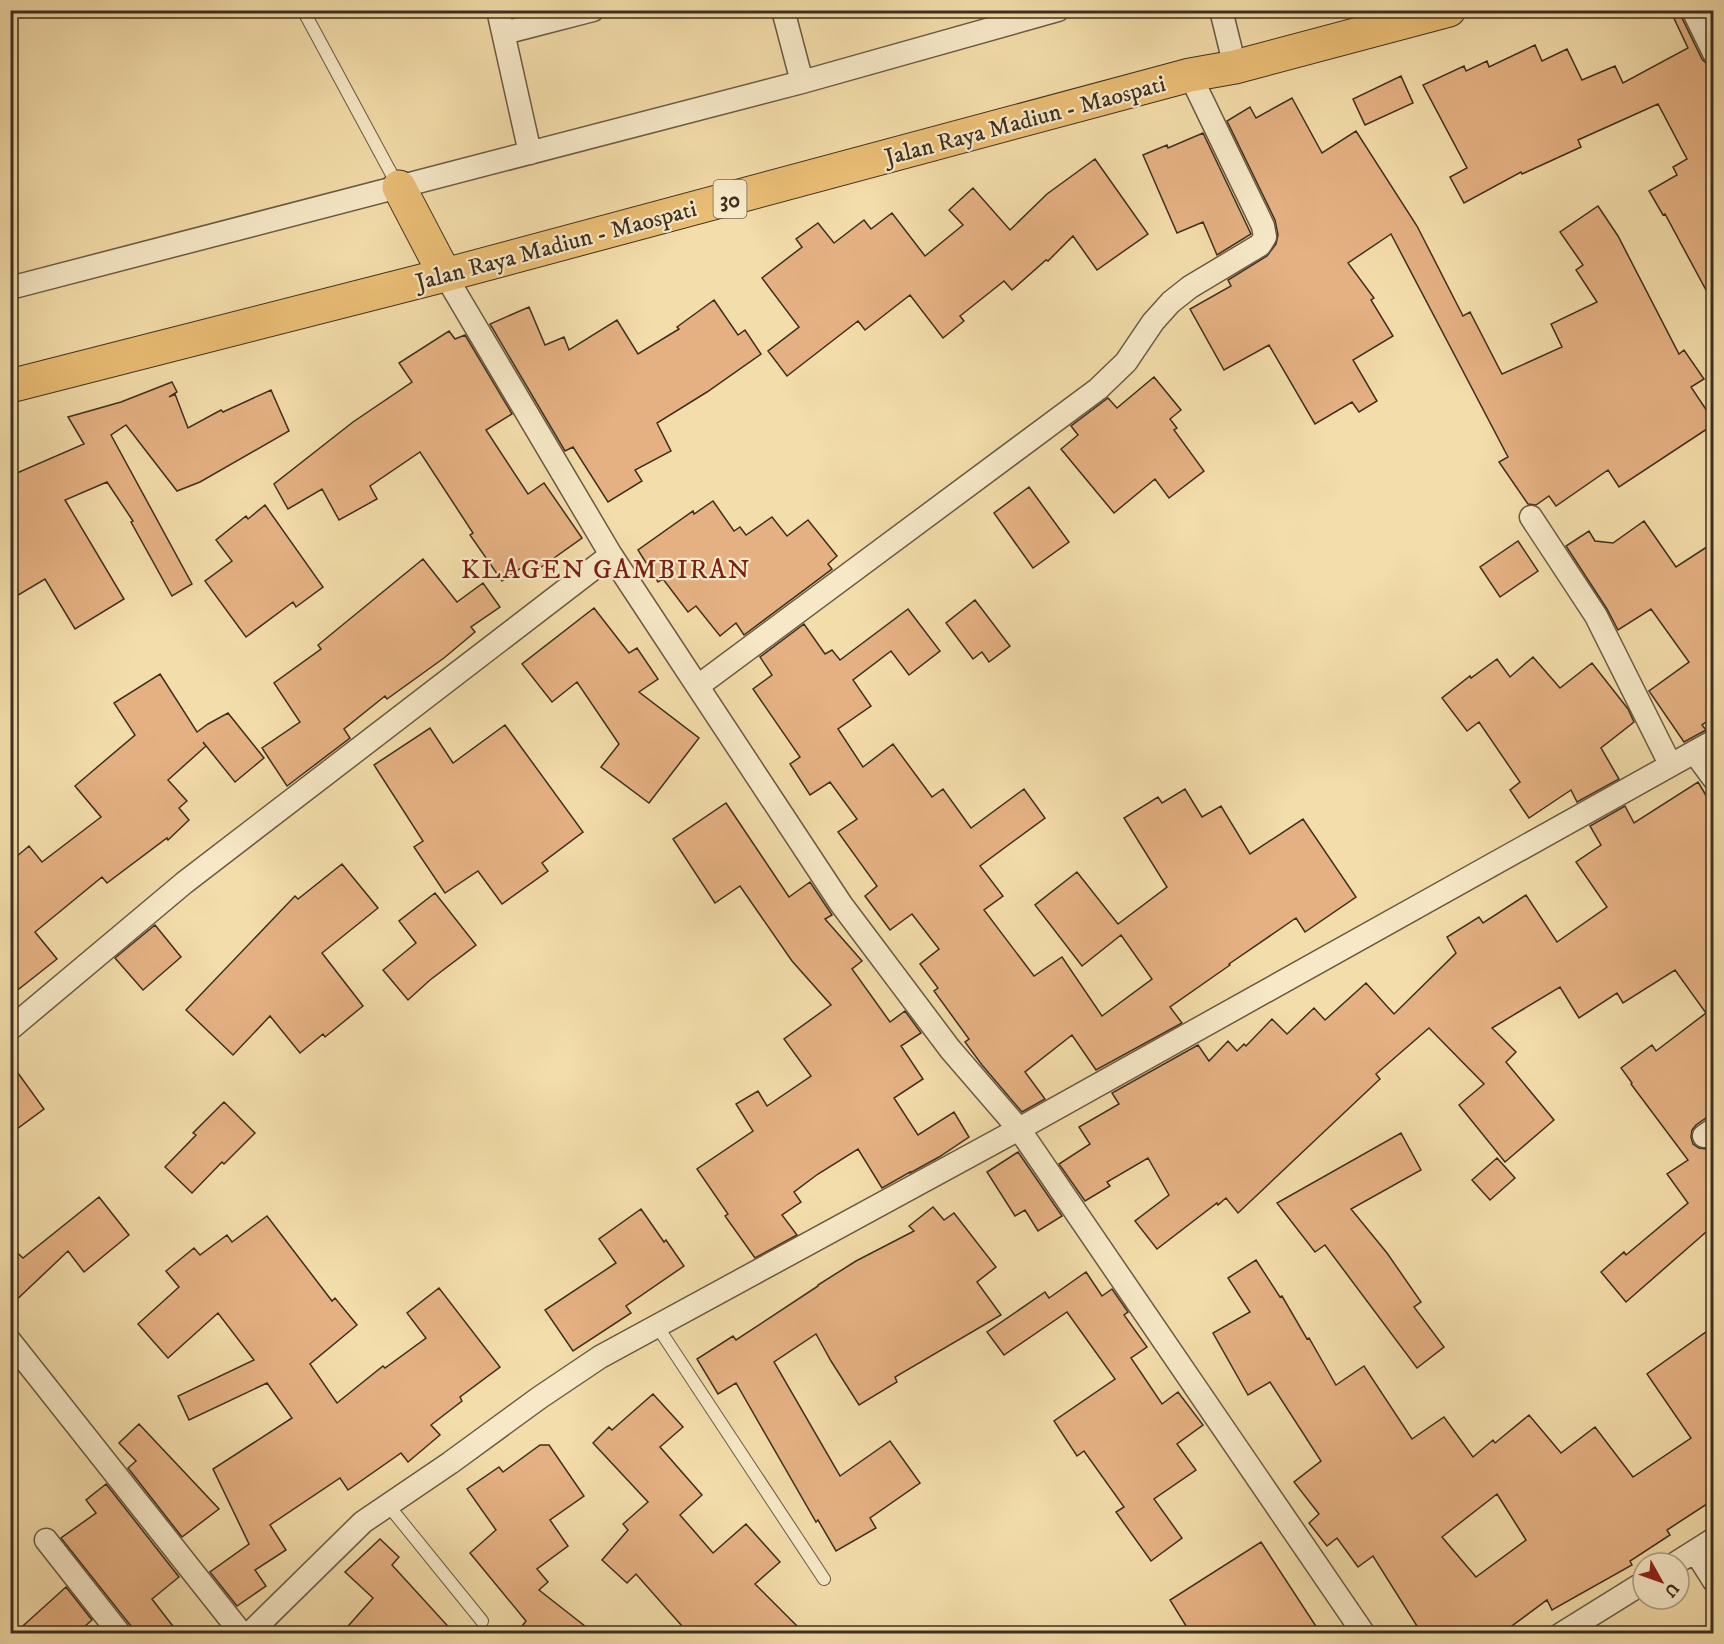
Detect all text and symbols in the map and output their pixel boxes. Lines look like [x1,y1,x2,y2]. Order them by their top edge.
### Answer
street label: Jalan Raya Madiun - Maospati [880,69,1169,173]
road number: 30 [714,180,746,218]
street label: Jalan Raya Madiun - Maospati [411,194,700,298]
district label: KLAGEN GAMBIRAN [461,553,751,587]
north arrow [1631,1551,1691,1611]
text: U [1660,1579,1683,1602]

